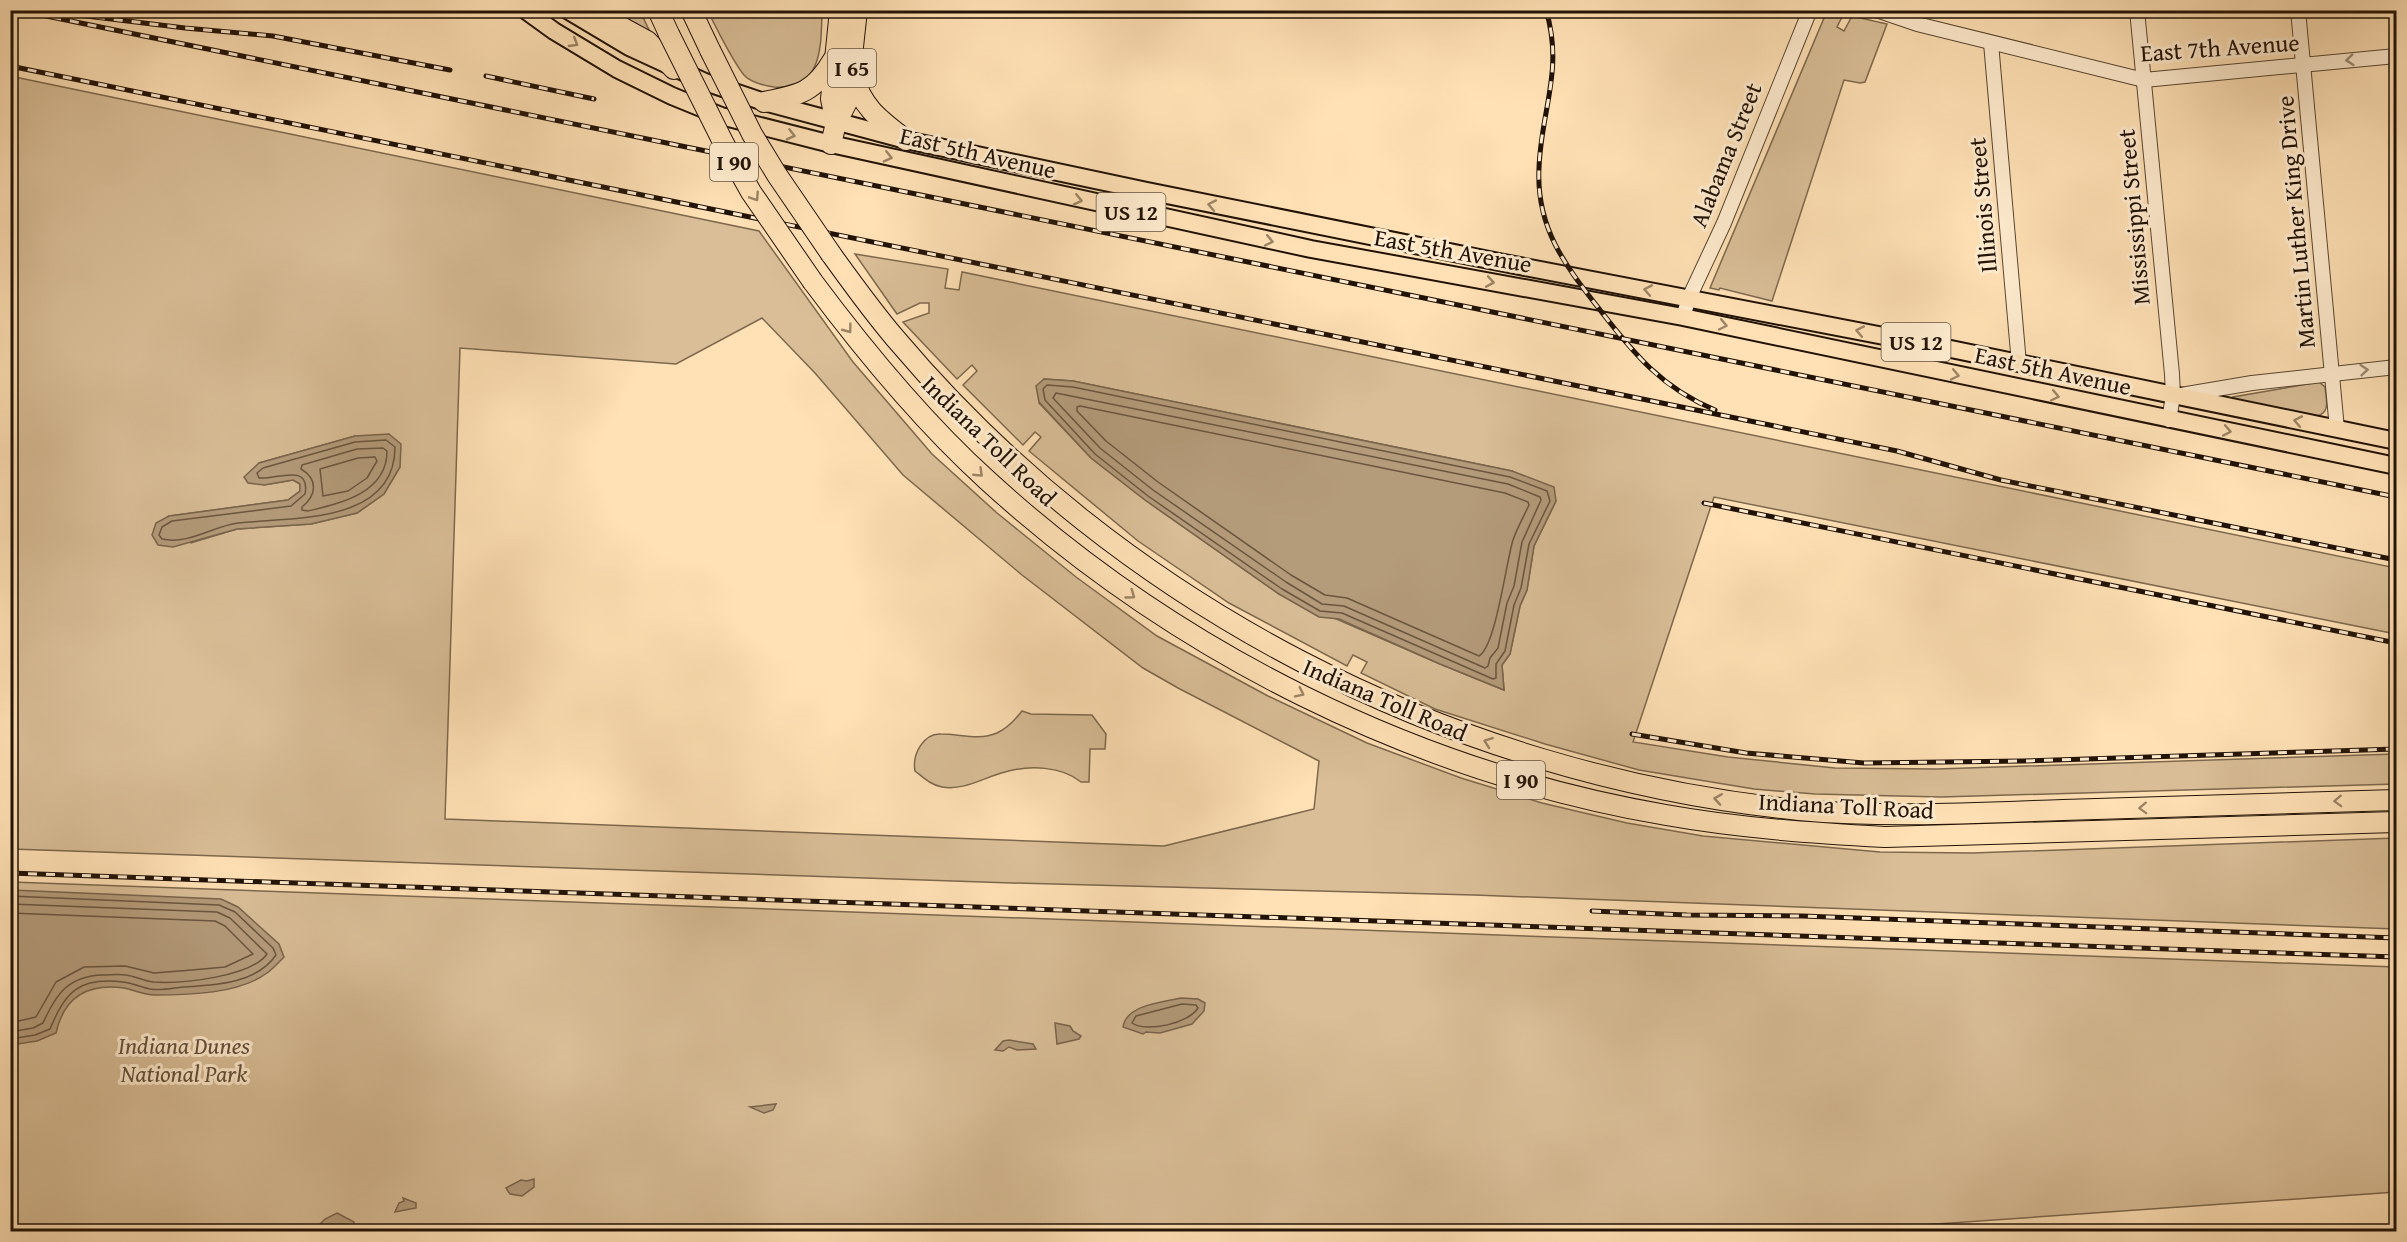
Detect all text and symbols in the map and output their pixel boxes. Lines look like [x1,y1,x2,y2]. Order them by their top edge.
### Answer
street label: East 7th Avenue [2139,24,2301,71]
one-way arrow [568,35,578,47]
road number: I 65 [828,49,876,87]
one-way arrow [2346,53,2355,66]
street label: Alabama Street [1681,77,1771,232]
street label: Martin Luther King Drive [2267,94,2324,350]
street label: East 5th Avenue [897,118,1060,187]
one-way arrow [786,127,796,140]
street label: Mississippi Street [2108,127,2159,307]
street label: Illinois Street [1959,135,2006,274]
road number: I 90 [710,143,758,181]
one-way arrow [882,150,892,163]
one-way arrow [748,190,759,201]
one-way arrow [1073,192,1083,205]
road number: US 12 [1096,193,1166,231]
one-way arrow [1207,199,1217,212]
street label: East 5th Avenue [1372,219,1535,282]
one-way arrow [1263,233,1273,246]
one-way arrow [1485,275,1495,288]
one-way arrow [1643,284,1653,297]
one-way arrow [1718,318,1728,331]
one-way arrow [841,322,852,333]
road number: US 12 [1882,323,1950,361]
one-way arrow [1855,325,1865,338]
street label: East 5th Avenue [1972,337,2135,404]
one-way arrow [2360,364,2369,377]
street label: Indiana Toll Road [914,367,1065,514]
one-way arrow [1950,368,1960,381]
one-way arrow [2049,389,2059,402]
one-way arrow [2293,415,2303,428]
one-way arrow [2221,424,2231,437]
one-way arrow [973,466,983,477]
one-way arrow [1125,588,1136,599]
street label: Indiana Toll Road [1298,649,1473,750]
one-way arrow [1293,685,1304,697]
one-way arrow [1484,737,1494,750]
road number: I 90 [1497,761,1545,799]
street label: Indiana Toll Road [1757,783,1935,828]
one-way arrow [1713,794,1723,806]
one-way arrow [2334,795,2343,808]
one-way arrow [2139,801,2148,814]
park label: Indiana Dunes National Park [118,1028,250,1091]

